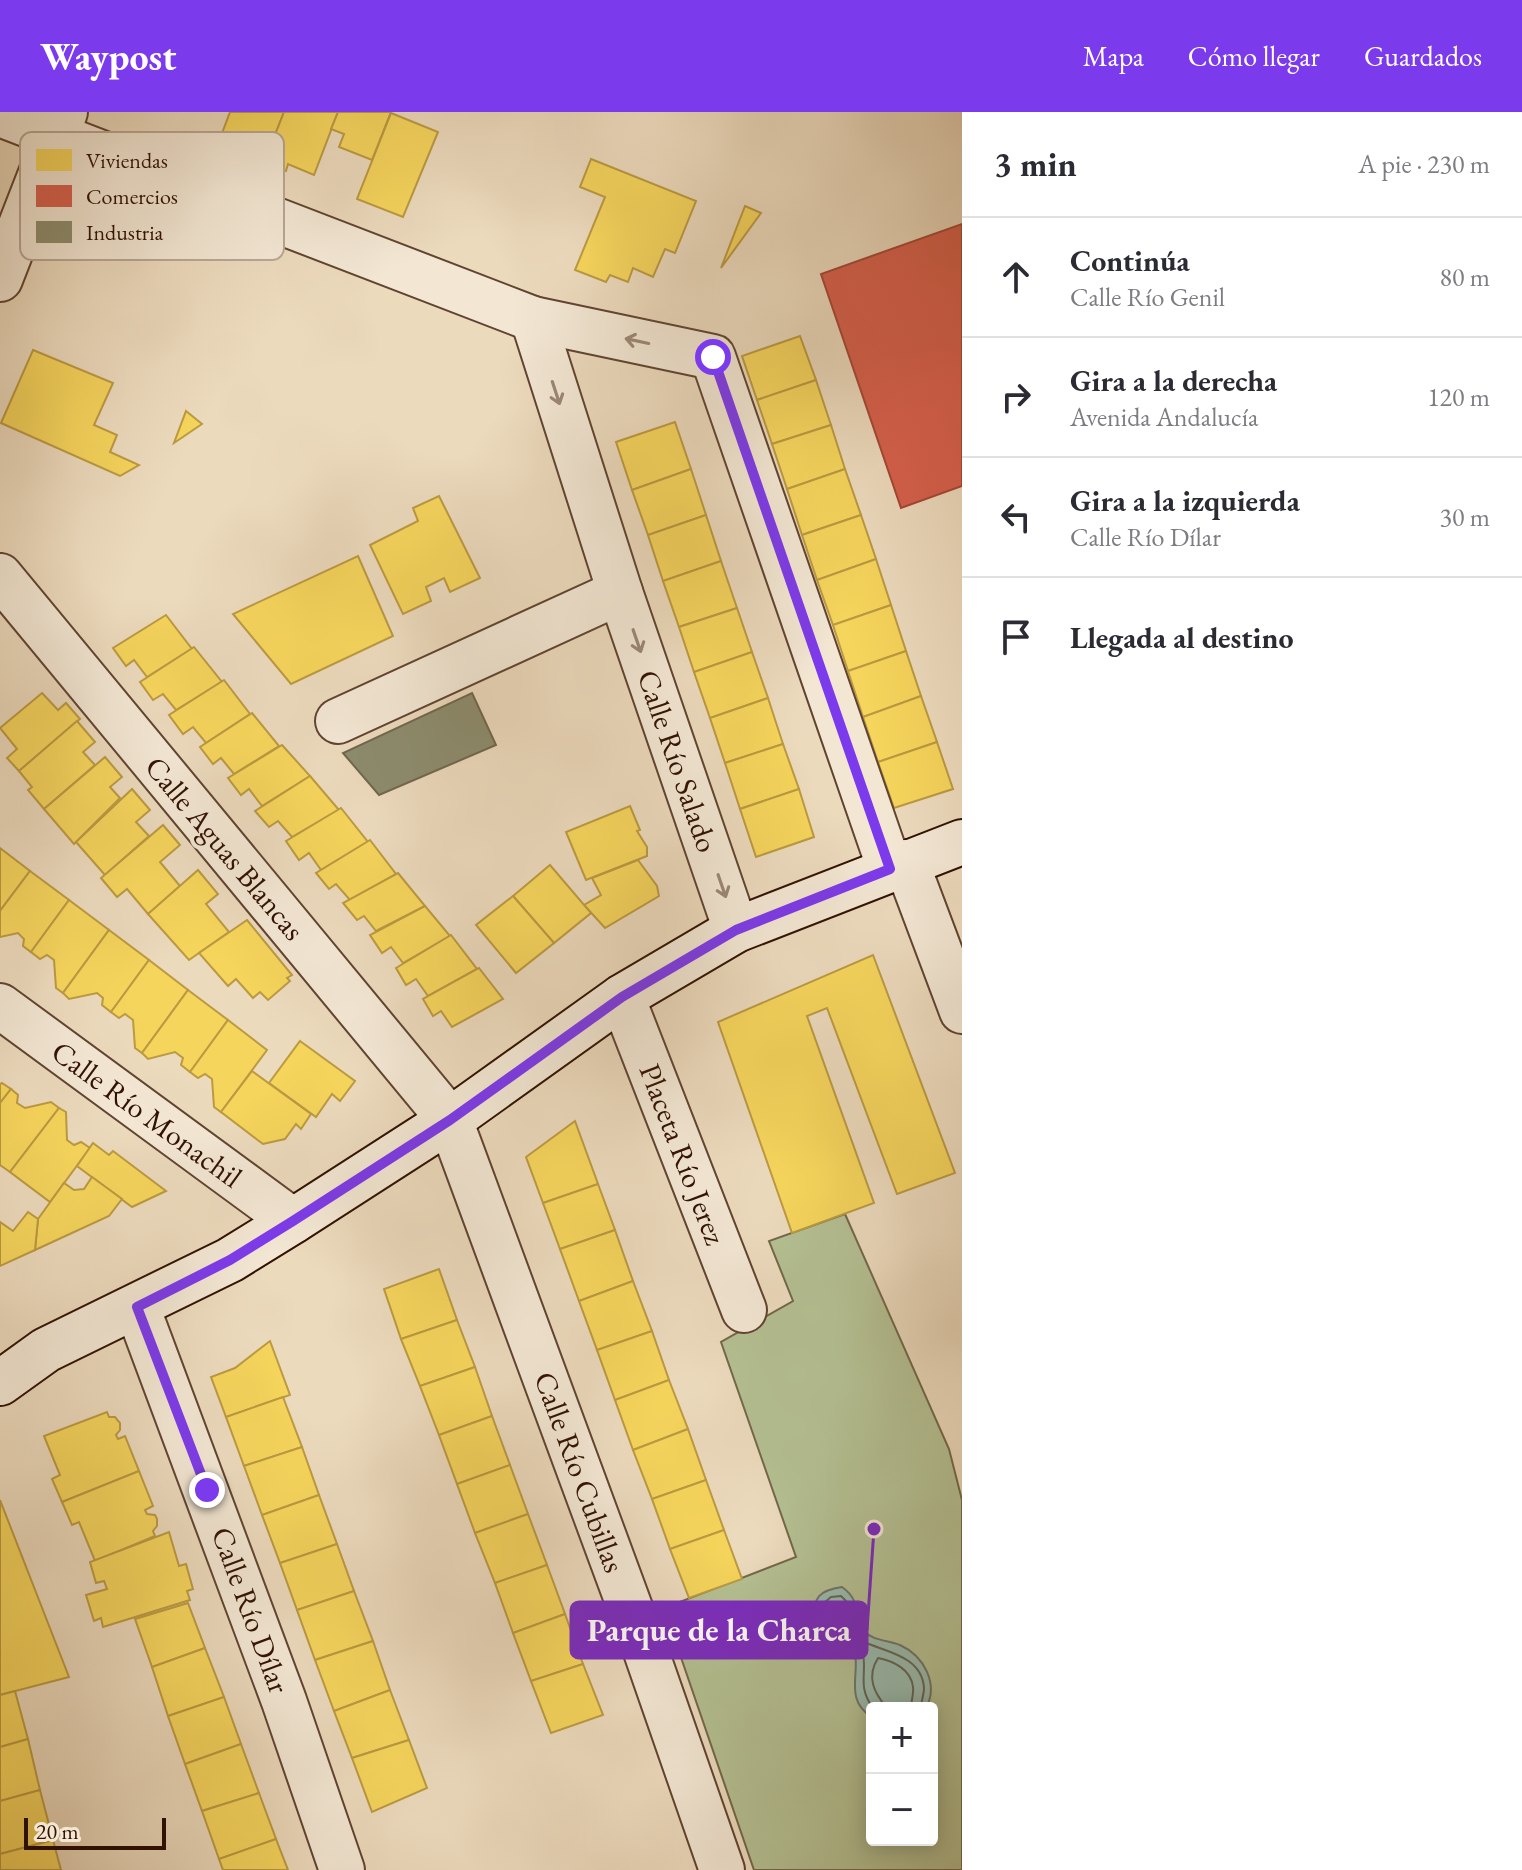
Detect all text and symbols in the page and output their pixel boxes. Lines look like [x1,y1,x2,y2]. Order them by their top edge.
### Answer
text: Waypost [40,32,177,81]
text: Mapa [1083,38,1144,74]
text: Cómo llegar [1188,38,1320,74]
text: Guardados [1364,38,1482,74]
legend [20,132,284,260]
text: 3 min [994,142,1077,186]
text: Viviendas [86,146,168,175]
text: A pie · 230 m [1358,147,1490,181]
text: Comercios [86,182,178,211]
text: Industria [86,218,164,247]
text: Continúa [1070,241,1190,280]
icon: ahead [994,255,1038,299]
text: 80 m [1440,260,1490,294]
text: Calle Río Genil [1070,280,1225,314]
one-way arrow [625,333,650,348]
route start [695,339,731,375]
text: Gira a la derecha [1070,361,1277,400]
icon: right [994,375,1038,419]
text: 120 m [1427,380,1490,414]
one-way arrow [550,381,565,406]
text: Avenida Andalucía [1070,400,1258,434]
text: Gira a la izquierda [1070,481,1300,520]
icon: left [994,495,1038,539]
text: 30 m [1440,500,1490,534]
text: Calle Río Dílar [1070,520,1221,554]
icon: arrive [994,615,1038,659]
text: Llegada al destino [1070,618,1294,657]
one-way arrow [631,628,645,652]
street label: Calle Río Salado [629,665,727,857]
street label: Calle Aguas Blancas [137,748,313,948]
one-way arrow [715,874,730,899]
street label: Calle Río Monachil [44,1032,250,1196]
street label: Placeta Río Jerez [631,1058,736,1251]
street label: Calle Río Cubillas [526,1366,634,1578]
route end [189,1472,225,1508]
street label: Calle Río Dílar [203,1522,299,1698]
callout: Parque de la Charca [571,1602,867,1658]
text: Parque de la Charca [587,1609,852,1651]
map controls [866,1702,938,1846]
button: + [866,1702,938,1774]
button: − [866,1774,938,1846]
scale bar [24,1814,166,1850]
text: 20 m [36,1817,79,1846]

